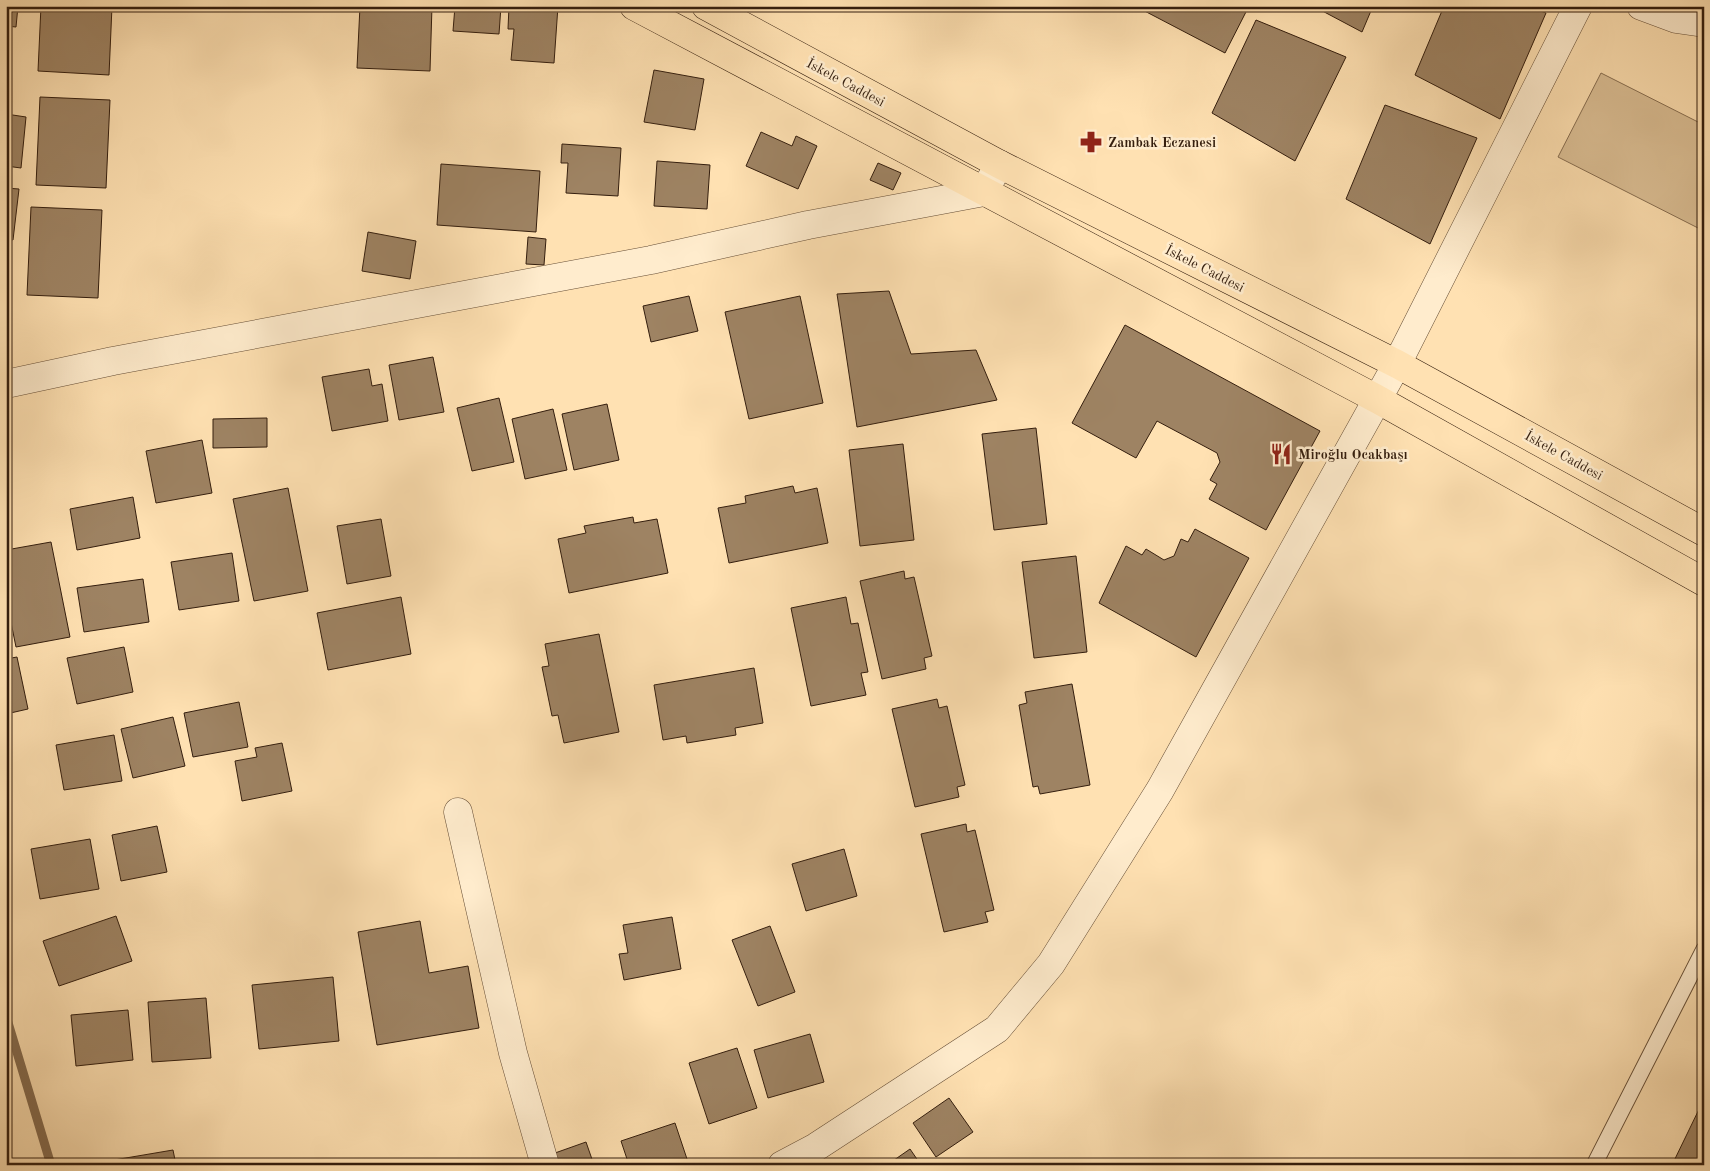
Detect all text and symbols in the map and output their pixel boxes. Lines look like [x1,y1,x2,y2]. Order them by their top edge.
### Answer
street label: İskele Caddesi [804,54,889,110]
pharmacy icon: Zambak Eczanesi [1078,129,1104,155]
place label: Zambak Eczanesi [1108,136,1216,150]
street label: İskele Caddesi [1163,240,1248,295]
street label: İskele Caddesi [1522,426,1606,483]
restaurant icon: Miroğlu Ocakbaşı [1268,441,1294,467]
place label: Miroğlu Ocakbaşı [1298,448,1408,462]

